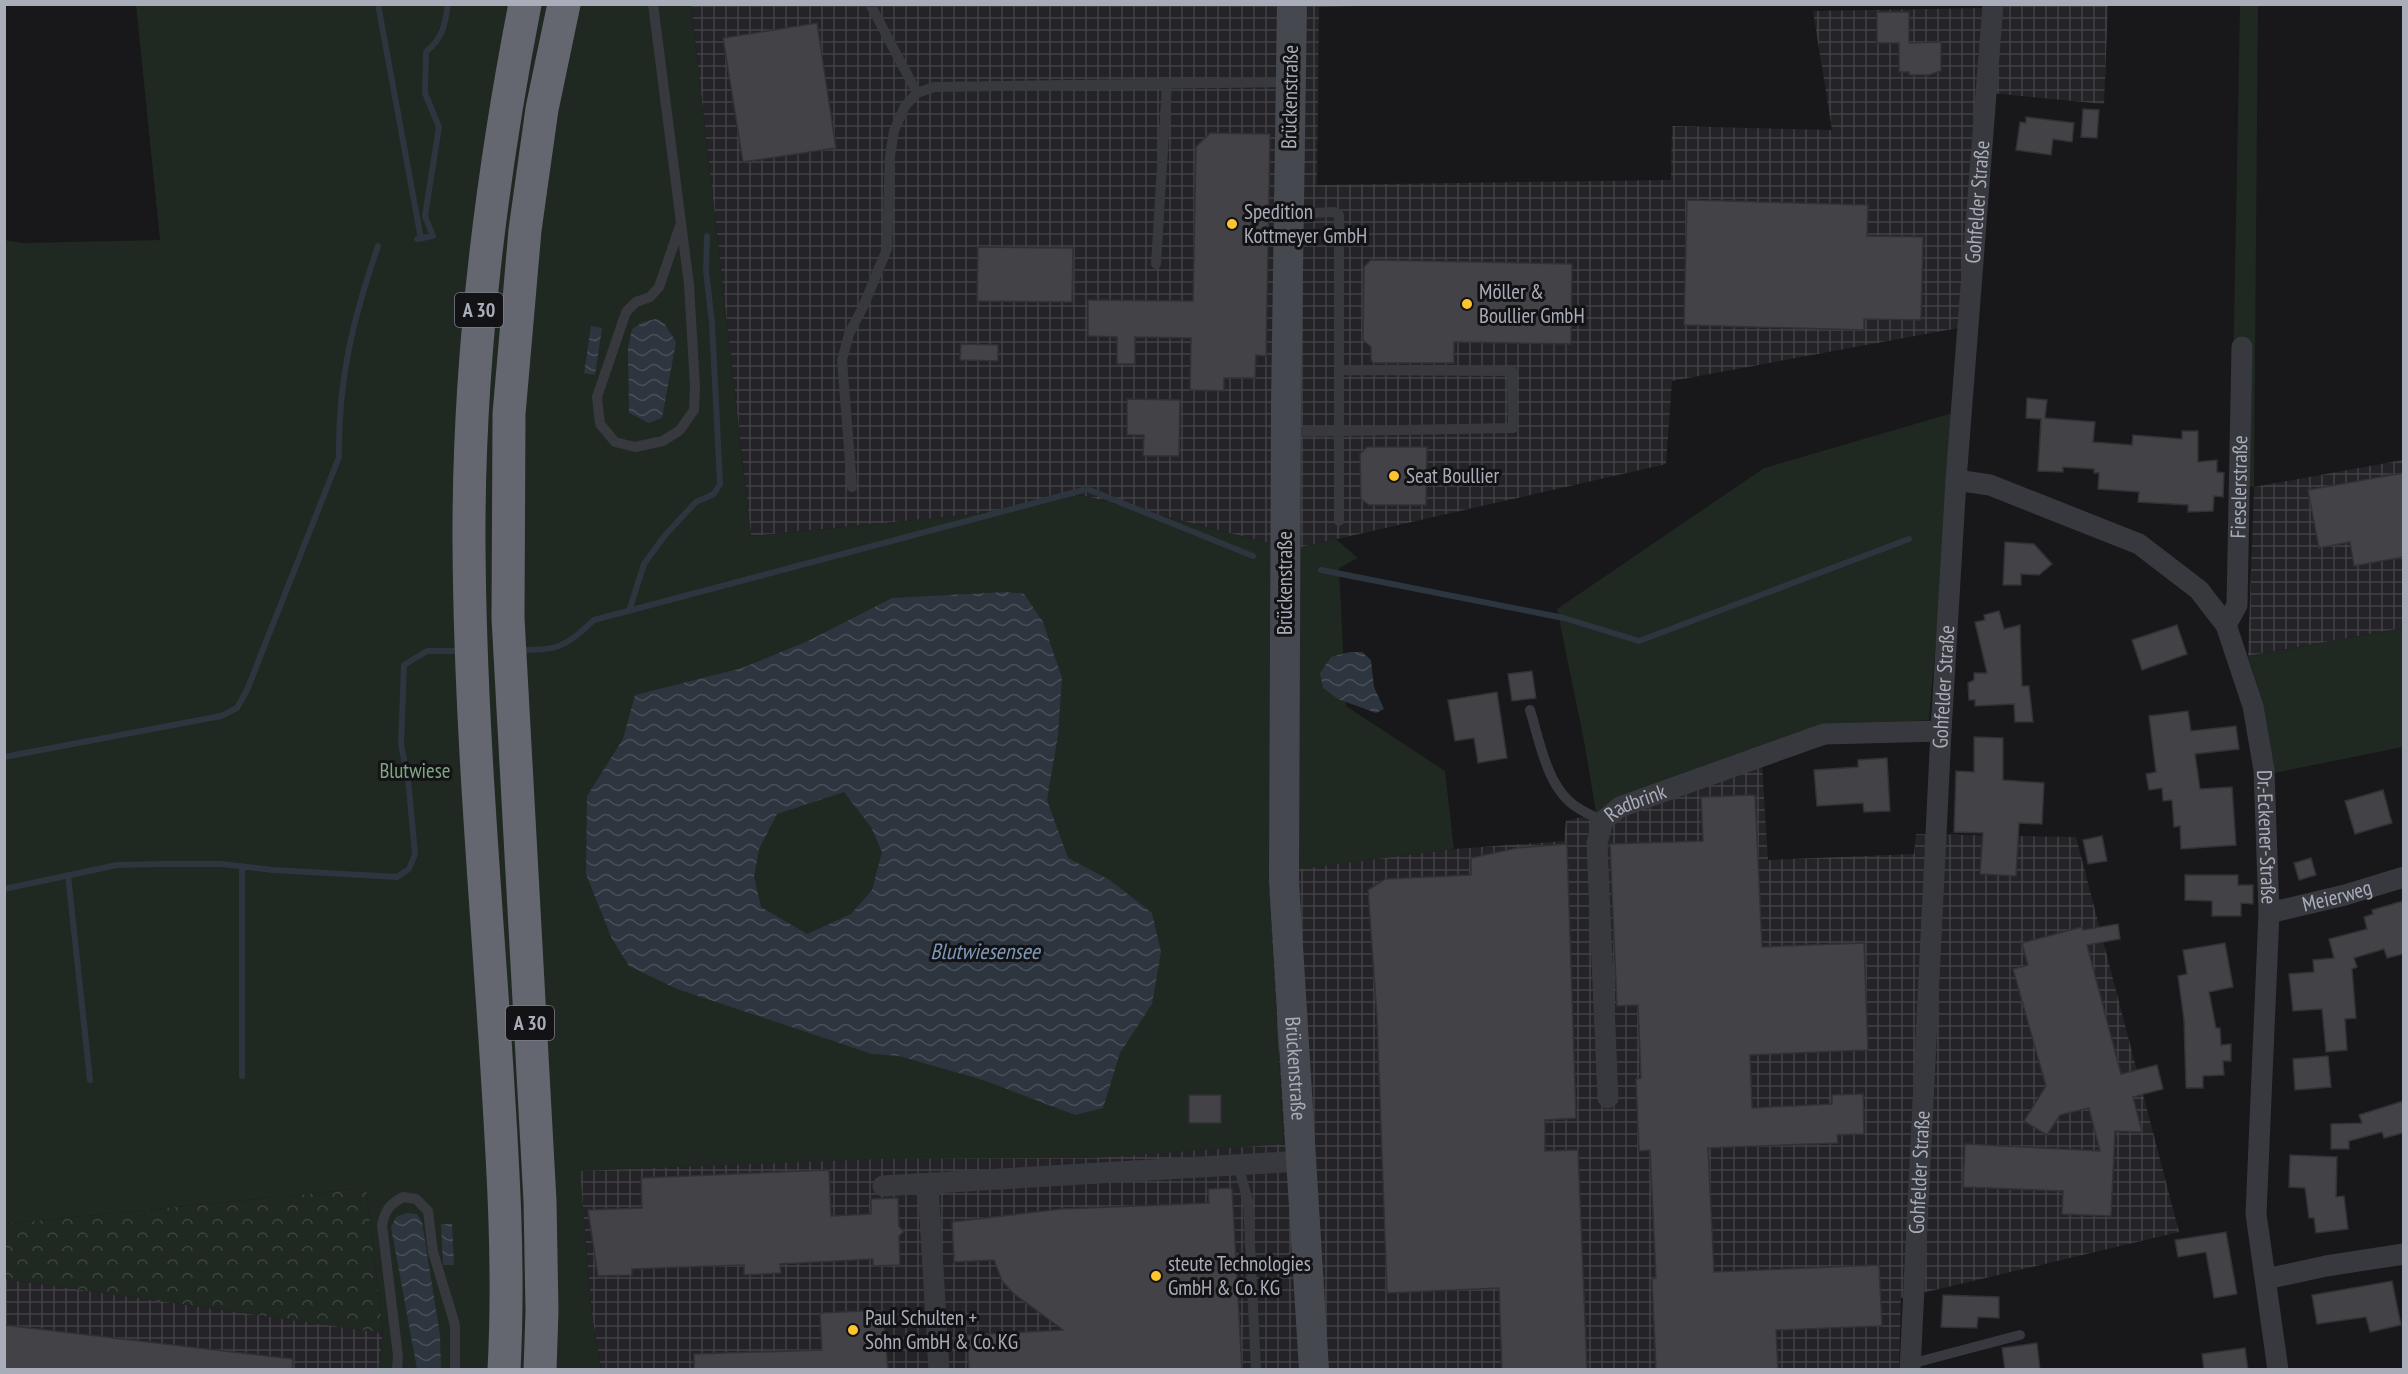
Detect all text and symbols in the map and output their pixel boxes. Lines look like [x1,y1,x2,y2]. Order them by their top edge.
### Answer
street label: Brückenstraße [1275,45,1304,149]
street label: Gohfelder Straße [1959,139,1995,265]
place label: Spedition Kottmeyer GmbH [1244,198,1367,249]
marker: Spedition Kottmeyer GmbH [1225,217,1239,231]
place label: Möller & Boullier GmbH [1479,278,1585,329]
road number: A 30 [455,293,503,327]
marker: Möller & Boullier GmbH [1460,297,1474,311]
street label: Fieselerstraße [2224,435,2253,539]
place label: Seat Boullier [1406,462,1499,489]
marker: Seat Boullier [1387,469,1401,483]
street label: Brückenstraße [1271,531,1298,635]
street label: Gohfelder Straße [1926,624,1960,749]
park label: Blutwiese [379,757,451,784]
street label: Dr.-Eckener-Straße [2251,770,2283,905]
street label: Radbrink [1599,778,1670,827]
street label: Meierweg [2299,874,2375,918]
water label: Blutwiesensee [930,937,1042,965]
road number: A 30 [506,1006,554,1040]
street label: Brückenstraße [1279,1016,1313,1121]
street label: Gohfelder Straße [1903,1110,1936,1234]
place label: steute Technologies GmbH & Co. KG [1168,1250,1311,1301]
marker: steute Technologies GmbH & Co. KG [1149,1269,1163,1283]
place label: Paul Schulten + Sohn GmbH & Co. KG [865,1304,1018,1355]
marker: Paul Schulten + Sohn GmbH & Co. KG [846,1323,860,1337]

